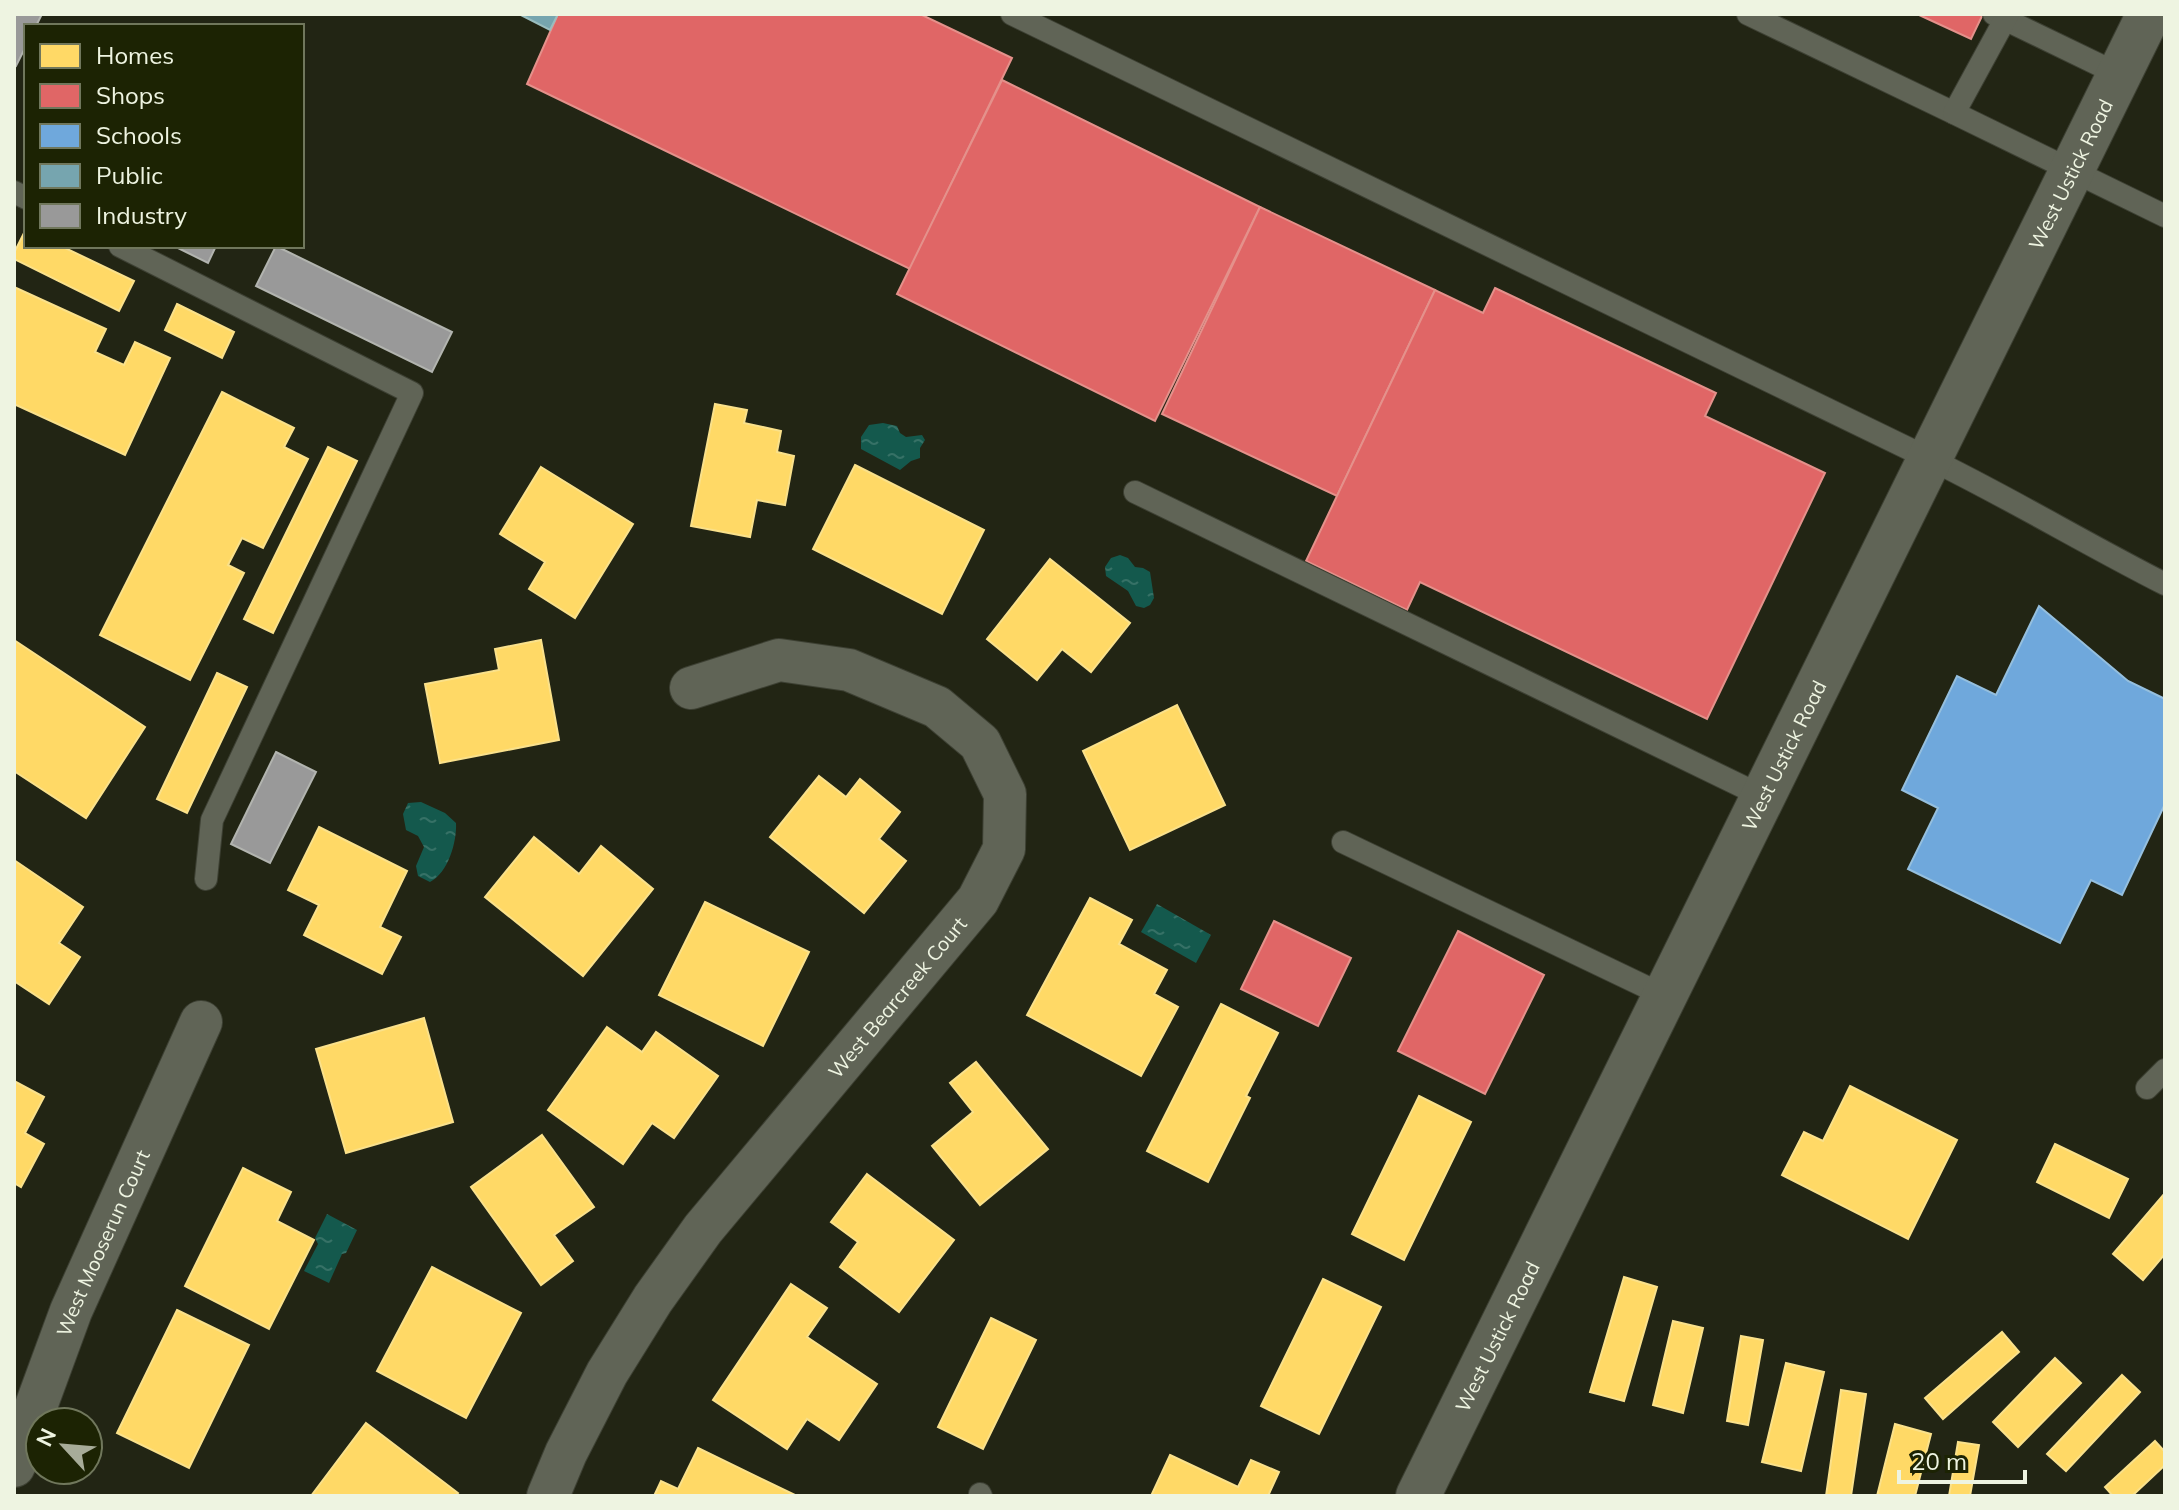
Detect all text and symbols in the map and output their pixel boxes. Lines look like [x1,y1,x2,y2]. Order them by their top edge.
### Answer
legend [24,24,304,248]
text: Homes [96,40,174,70]
text: Shops [96,80,165,110]
street label: West Ustick Road [2022,95,2118,253]
text: Schools [96,120,182,150]
text: Public [96,160,163,190]
text: Industry [96,200,187,230]
street label: West Ustick Road [1736,676,1831,835]
street label: West Bearcreek Court [822,911,972,1083]
street label: West Mooserun Court [50,1146,154,1340]
street label: West Ustick Road [1449,1257,1544,1416]
north arrow [24,1406,104,1486]
text: N [30,1424,62,1451]
scale bar [1899,1434,2025,1484]
text: 20 m [1911,1446,1967,1476]

